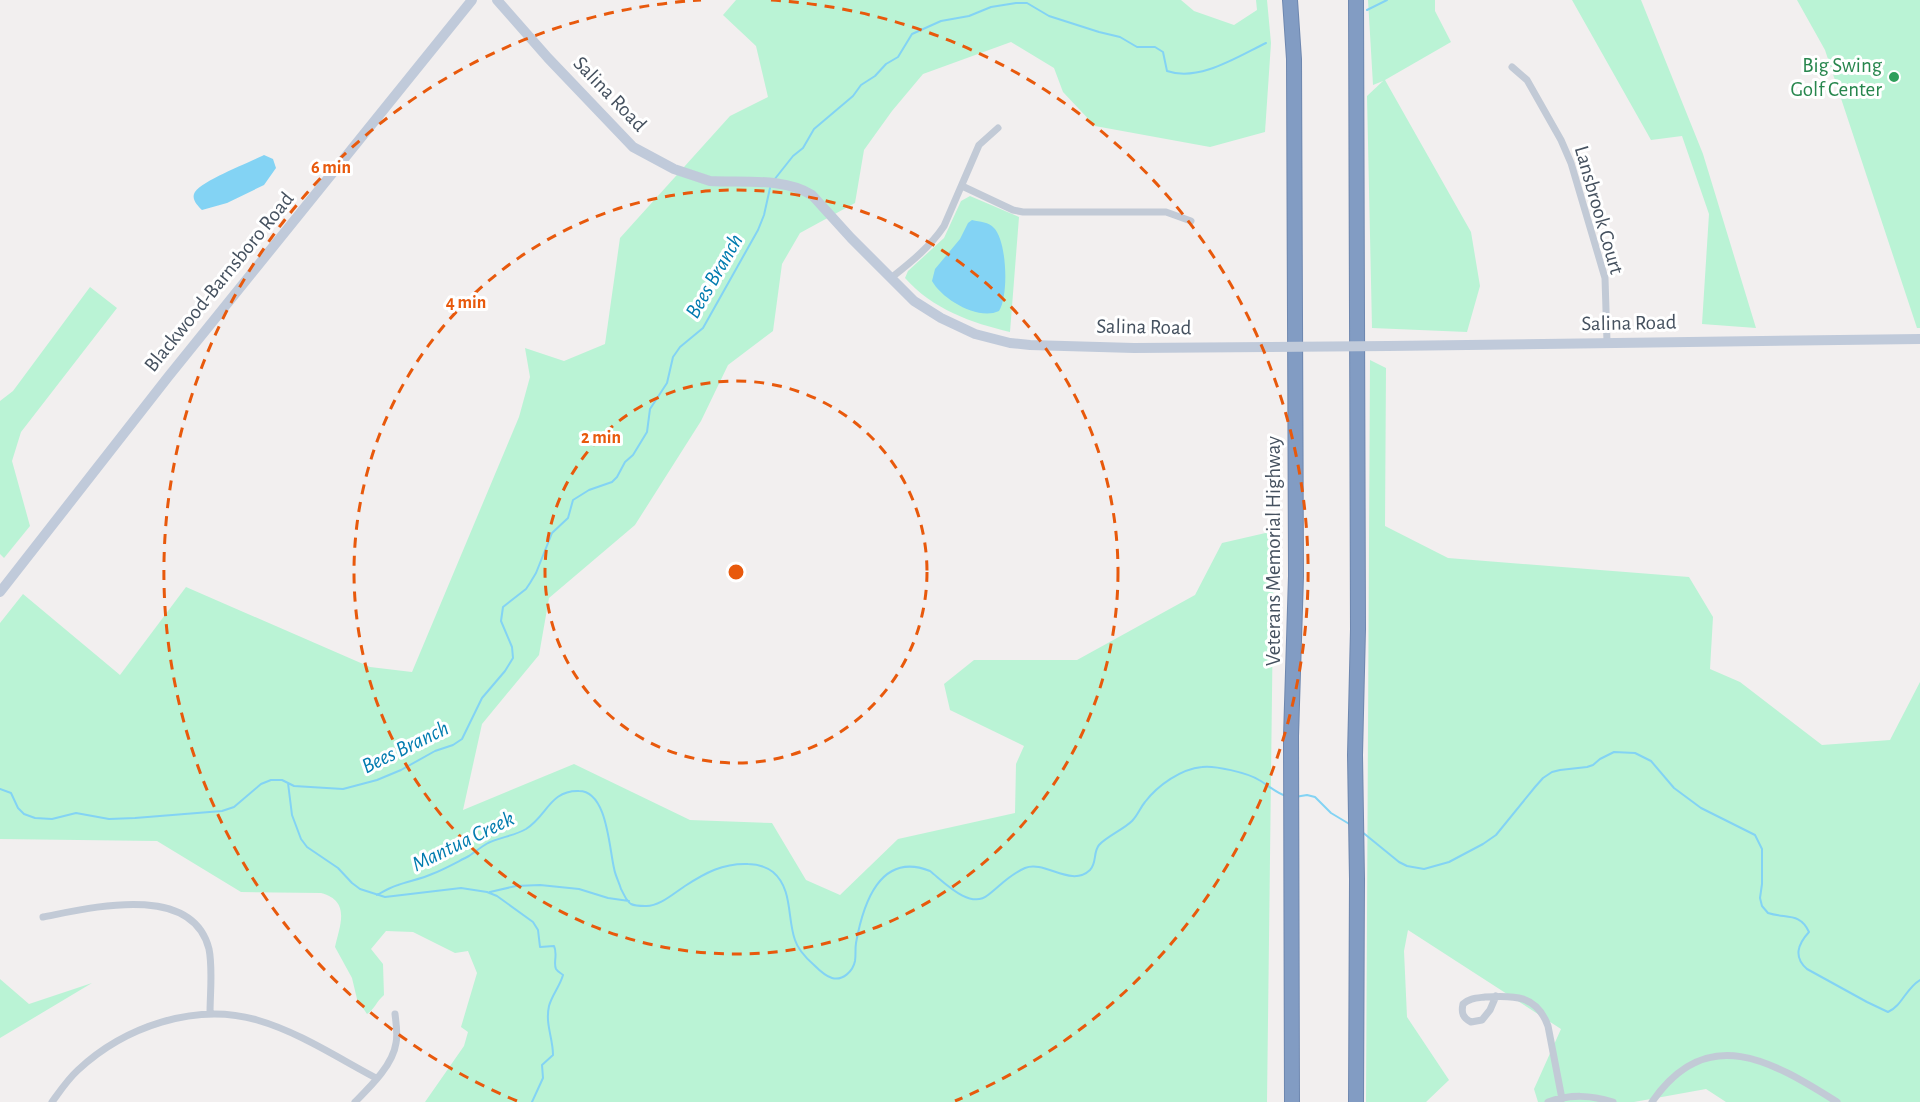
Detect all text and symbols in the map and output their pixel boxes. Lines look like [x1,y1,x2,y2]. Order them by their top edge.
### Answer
street label: Salina Road [569,52,651,136]
place label: Big Swing Golf Center [1791,55,1883,100]
marker: Big Swing Golf Center [1887,70,1901,84]
street label: Lansbrook Court [1571,143,1627,277]
text: 6 min [311,159,351,177]
street label: Blackwood-Barnsboro Road [140,188,298,376]
water label: Bees Branch [681,230,747,322]
text: 4 min [446,294,486,312]
street label: Salina Road [1581,312,1677,334]
street label: Salina Road [1096,316,1192,338]
text: 2 min [581,429,621,447]
street label: Veterans Memorial Highway [1263,436,1284,666]
centre of rings [726,562,746,582]
water label: Bees Branch [358,717,452,777]
water label: Mantua Creek [408,807,518,875]

